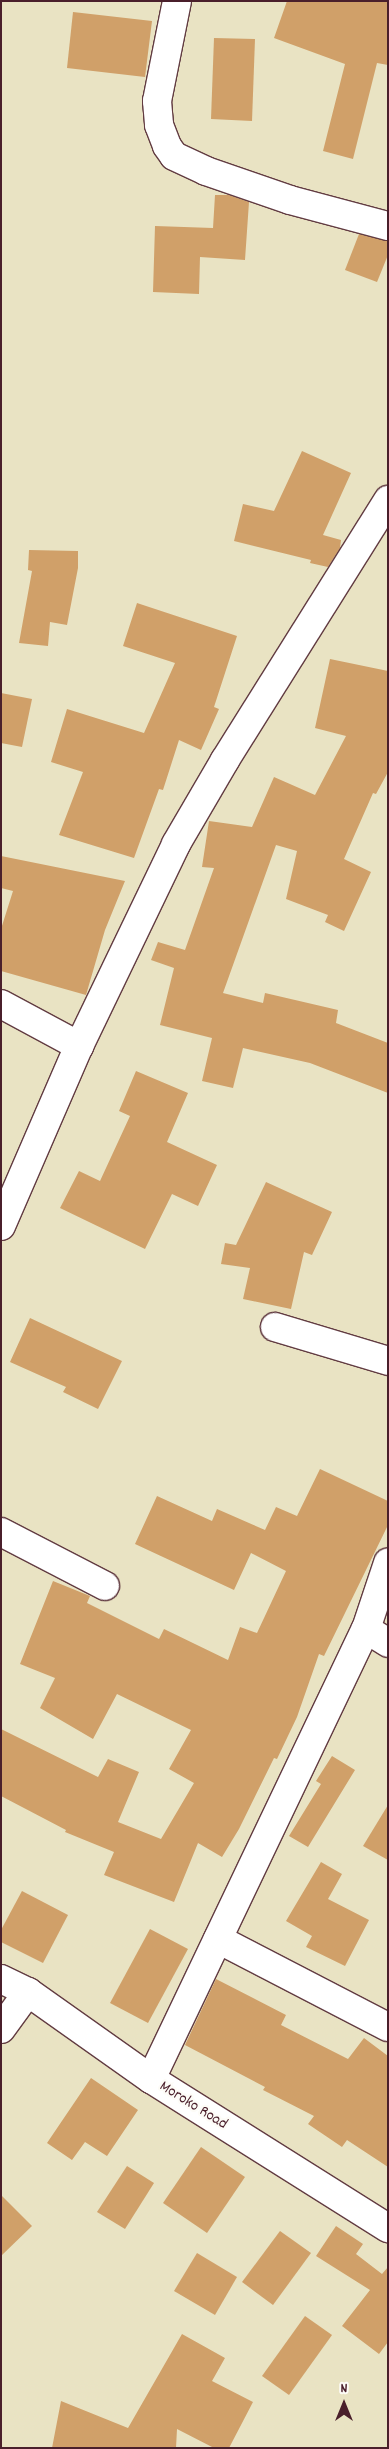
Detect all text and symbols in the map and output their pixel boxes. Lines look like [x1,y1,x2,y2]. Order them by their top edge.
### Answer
street label: Moroko Road [155,2078,231,2134]
north arrow [319,2379,369,2429]
text: N [341,2379,347,2399]

